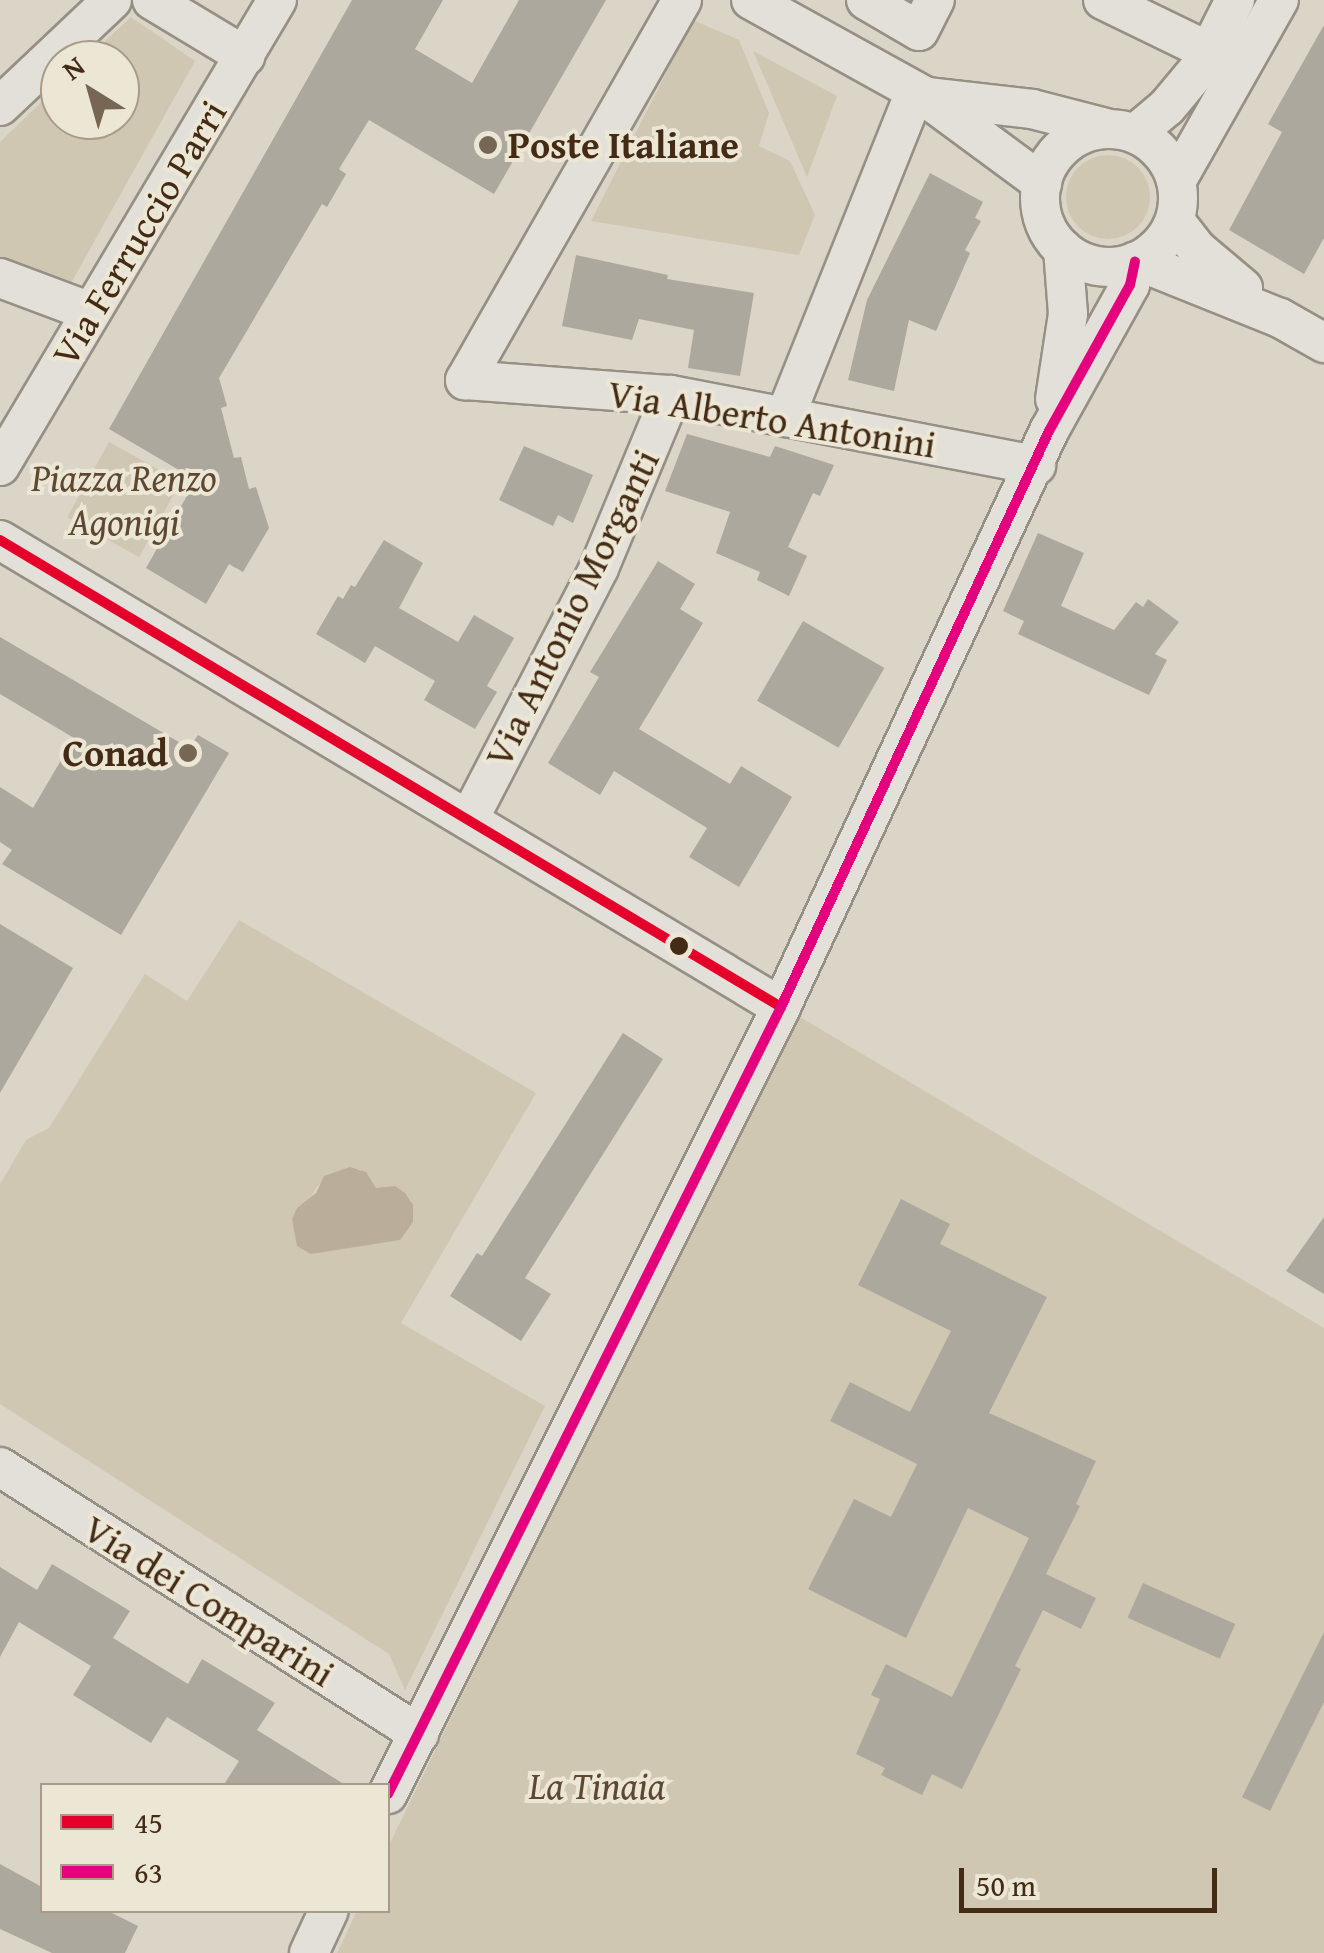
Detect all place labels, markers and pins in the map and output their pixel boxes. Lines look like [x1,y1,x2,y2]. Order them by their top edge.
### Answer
place label: Poste Italiane [508,122,739,168]
marker: Poste Italiane [477,134,499,156]
place label: Conad [63,730,168,776]
marker: Conad [177,742,199,764]
unlabelled marker [669,936,689,956]

